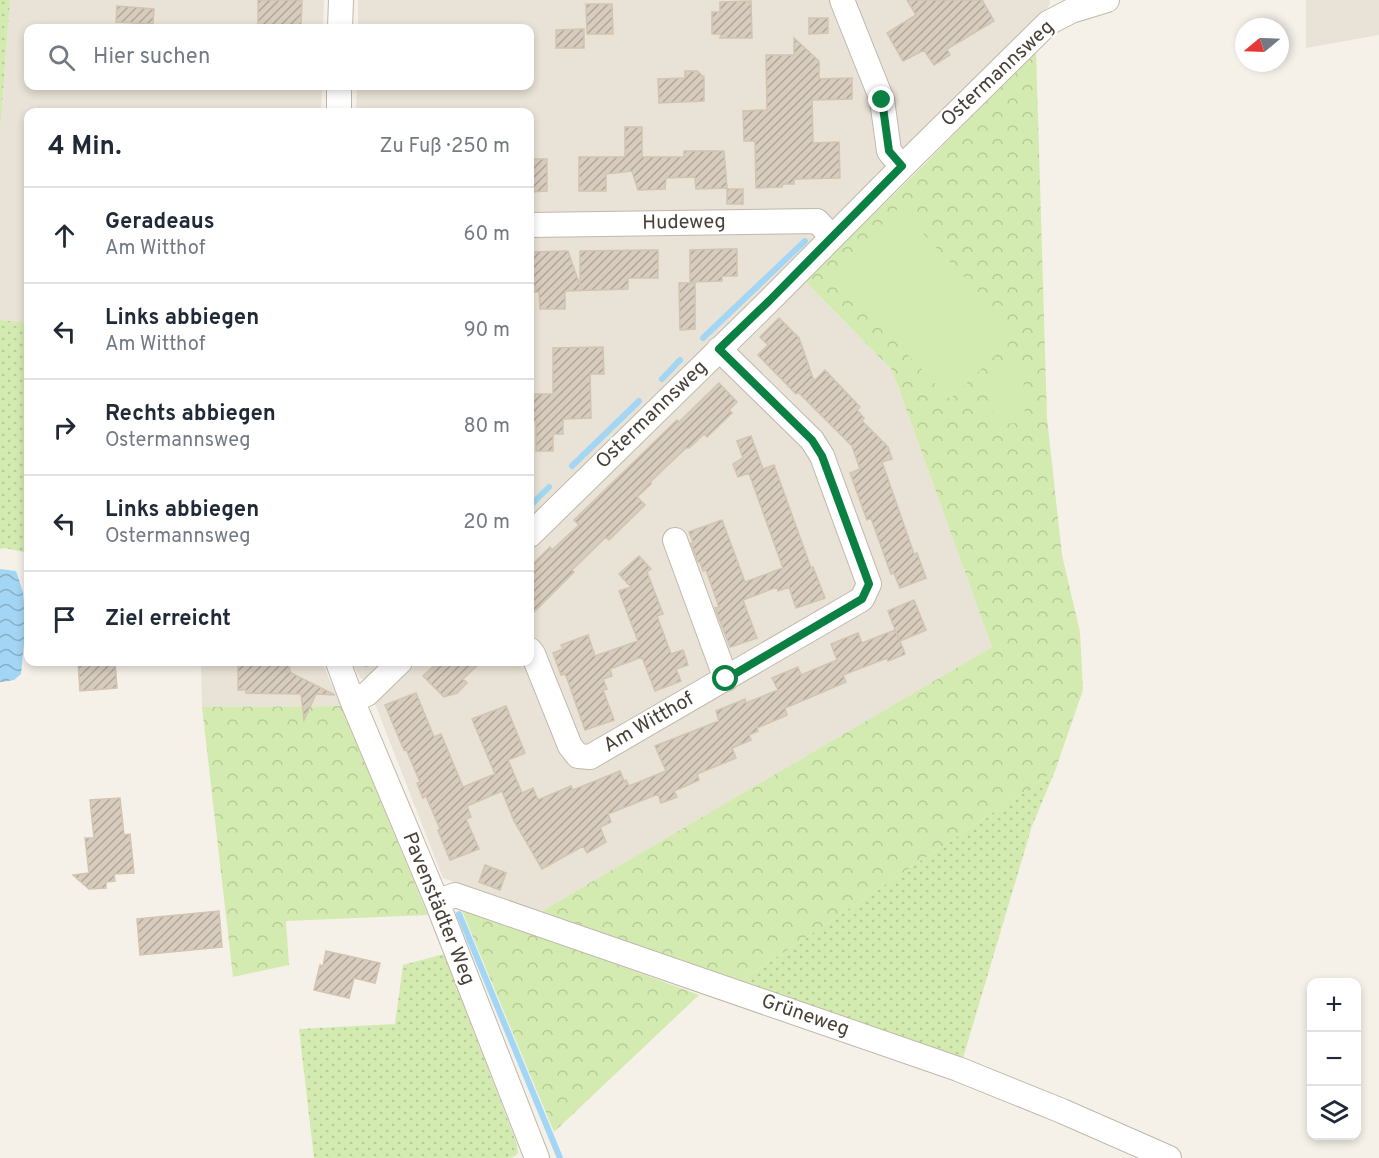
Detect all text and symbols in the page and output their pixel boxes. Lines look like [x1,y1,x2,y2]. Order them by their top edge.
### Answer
street label: Ostermannsweg [936,15,1060,133]
north arrow [1235,18,1289,72]
search box [24,24,534,90]
icon: search [45,41,78,74]
text: Hier suchen [93,44,210,71]
route end [868,86,894,112]
text: 4 Min. [48,131,122,164]
text: Zu Fuß · 250 m [380,134,510,160]
text: Geradeaus [105,209,215,236]
street label: Hudeweg [642,209,726,237]
icon: ahead [48,219,81,252]
text: 60 m [464,222,510,248]
text: Am Witthof [105,236,205,262]
text: Links abbiegen [105,305,259,332]
icon: left [48,315,81,348]
text: 90 m [464,318,510,344]
text: Am Witthof [105,332,205,358]
street label: Ostermannsweg [591,355,713,475]
text: Rechts abbiegen [105,401,276,428]
icon: right [48,411,81,444]
text: 80 m [464,414,510,440]
text: Ostermannsweg [105,428,251,454]
text: Links abbiegen [105,497,259,524]
icon: left [48,507,81,540]
text: 20 m [463,510,510,536]
text: Ostermannsweg [105,524,251,550]
icon: arrive [48,603,81,636]
text: Ziel erreicht [105,606,231,633]
route start [712,665,738,691]
street label: Am Witthof [599,686,699,759]
street label: Pavenstädter Weg [396,829,480,989]
map controls [1307,978,1361,1140]
button: + [1307,978,1361,1032]
street label: Grüneweg [758,989,852,1043]
button: − [1307,1032,1361,1086]
button: layers [1307,1086,1361,1140]

